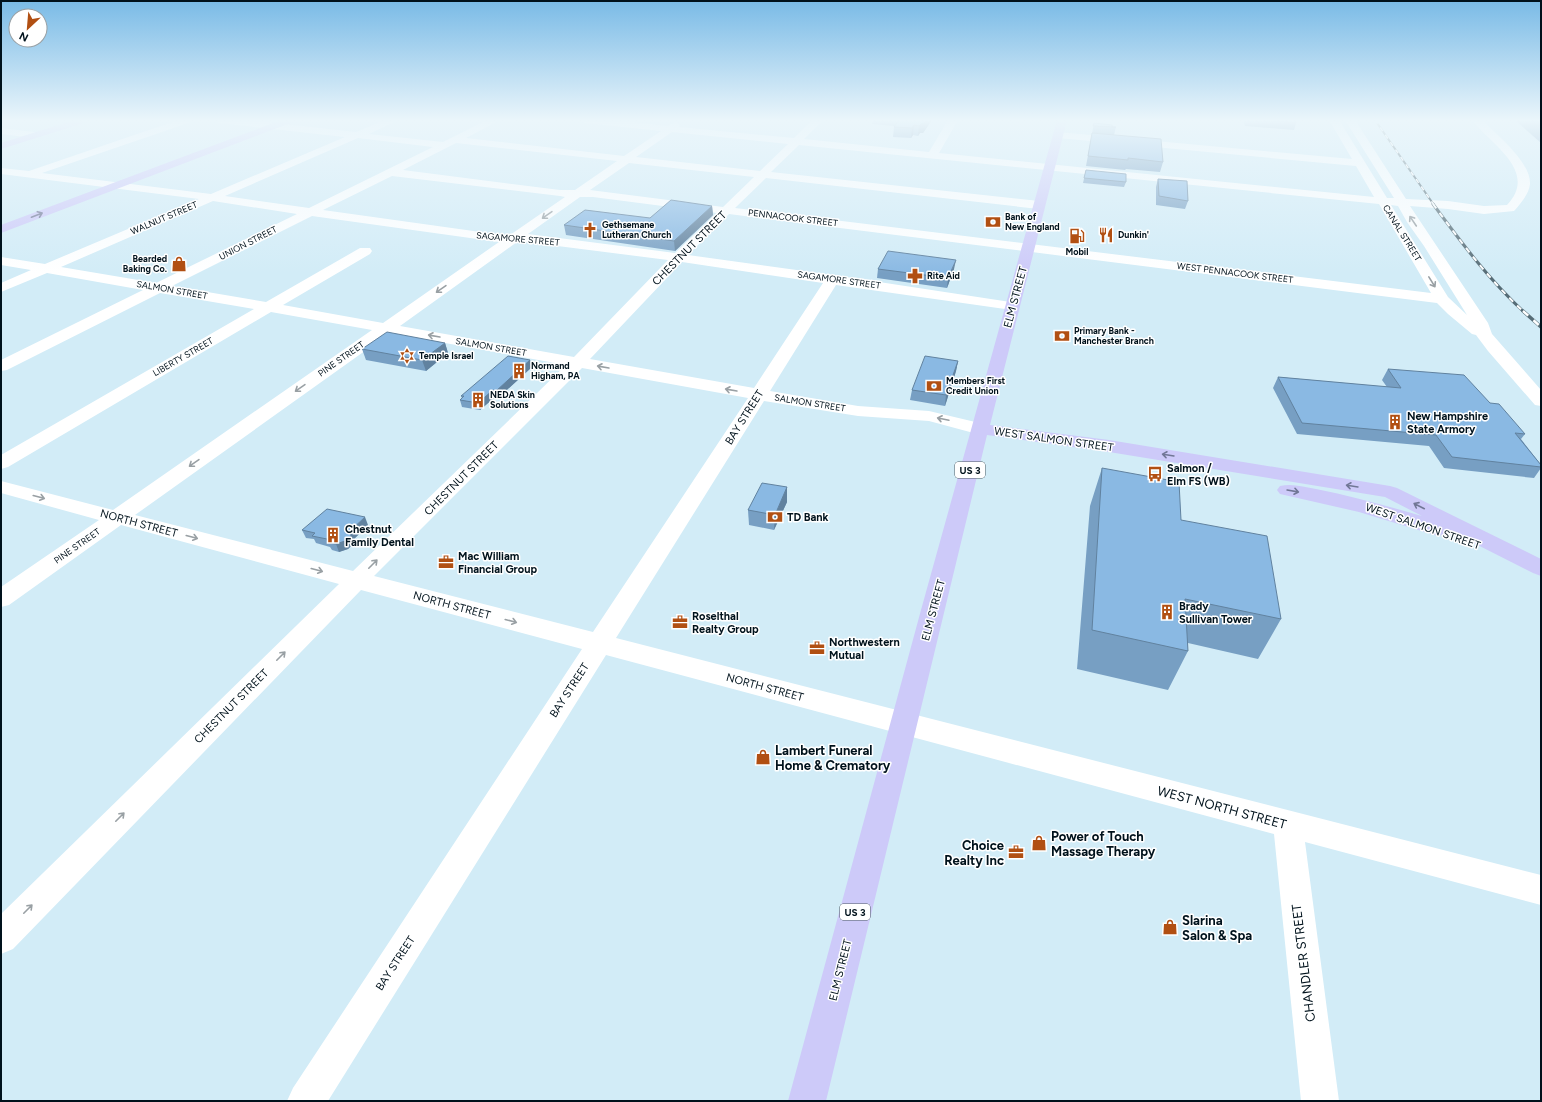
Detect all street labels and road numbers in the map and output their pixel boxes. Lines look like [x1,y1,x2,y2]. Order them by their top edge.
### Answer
street label: WALNUT STREET [129,199,199,237]
street label: CANAL STREET [1381,203,1424,263]
street label: PENNACOOK STREET [748,207,839,228]
street label: CHESTNUT STREET [650,209,729,288]
street label: UNION STREET [217,223,279,262]
street label: SAGAMORE STREET [476,229,560,248]
street label: WEST PENNACOOK STREET [1176,260,1294,285]
street label: ELM STREET [1001,265,1030,329]
street label: SAGAMORE STREET [797,268,881,291]
street label: SALMON STREET [136,278,208,301]
street label: LIBERTY STREET [151,335,215,378]
street label: SALMON STREET [455,335,527,358]
street label: PINE STREET [315,339,366,379]
street label: BAY STREET [722,387,766,447]
street label: SALMON STREET [774,391,846,414]
street label: WEST SALMON STREET [993,425,1114,454]
street label: CHESTNUT STREET [422,439,501,518]
road number: US 3 [955,462,985,478]
street label: WEST SALMON STREET [1364,501,1482,552]
street label: NORTH STREET [99,507,179,540]
street label: PINE STREET [51,526,102,566]
street label: ELM STREET [919,578,948,642]
street label: NORTH STREET [412,589,492,622]
street label: BAY STREET [547,661,592,720]
street label: CHESTNUT STREET [192,667,271,746]
street label: NORTH STREET [725,671,805,704]
street label: WEST NORTH STREET [1156,783,1289,832]
street label: CHANDLER STREET [1289,902,1318,1023]
road number: US 3 [840,904,870,920]
street label: BAY STREET [373,934,418,993]
street label: ELM STREET [827,938,854,1002]

